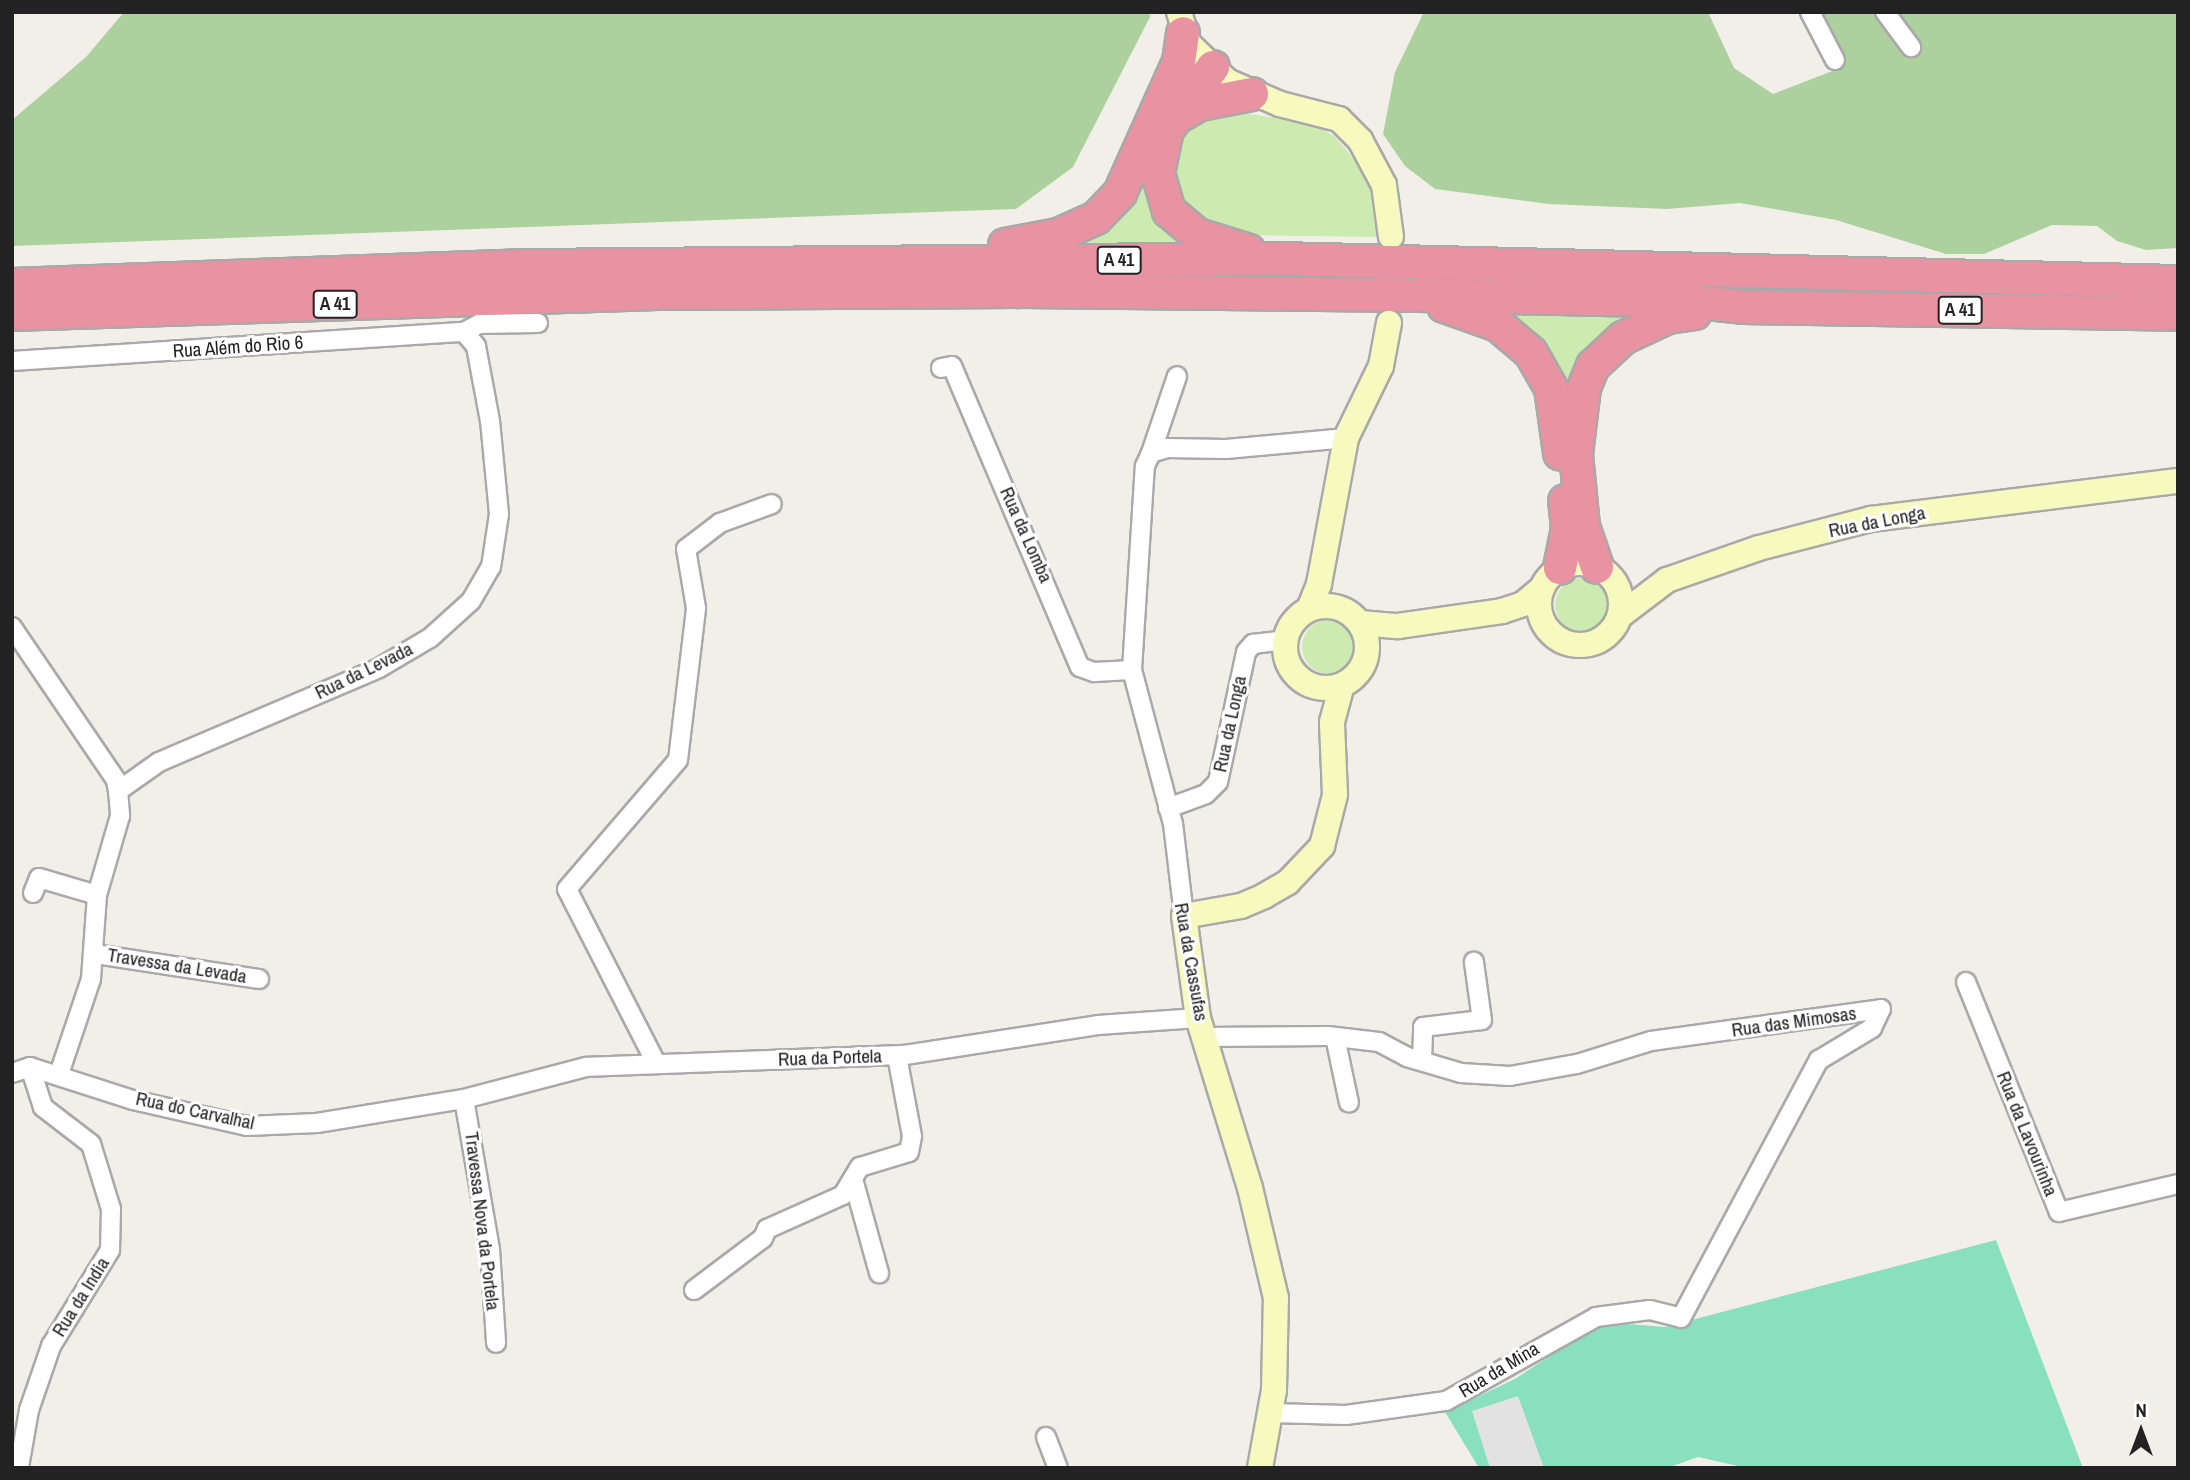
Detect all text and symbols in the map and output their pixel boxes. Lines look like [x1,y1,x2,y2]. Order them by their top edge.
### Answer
road number: A 41 [1096,246,1142,274]
road number: A 41 [312,290,358,318]
road number: A 41 [1937,296,1983,324]
street label: Rua Além do Rio 6 [172,331,304,363]
street label: Rua da Lomba [995,484,1057,586]
street label: Rua da Longa [1827,501,1927,543]
street label: Rua da Levada [312,638,416,704]
street label: Rua da Longa [1209,674,1251,774]
street label: Rua da Cassufas [1169,901,1213,1023]
street label: Travessa da Levada [106,944,248,988]
street label: Rua das Mimosas [1730,1002,1858,1042]
street label: Rua da Portela [778,1045,882,1071]
street label: Rua da Lavourinha [1992,1068,2062,1200]
street label: Rua do Carvalhal [134,1087,256,1135]
street label: Travessa Nova da Portela [460,1131,504,1311]
street label: Rua da India [48,1253,114,1341]
street label: Rua da Mina [1455,1337,1543,1403]
north arrow [2106,1396,2176,1466]
text: N [2135,1397,2147,1423]

